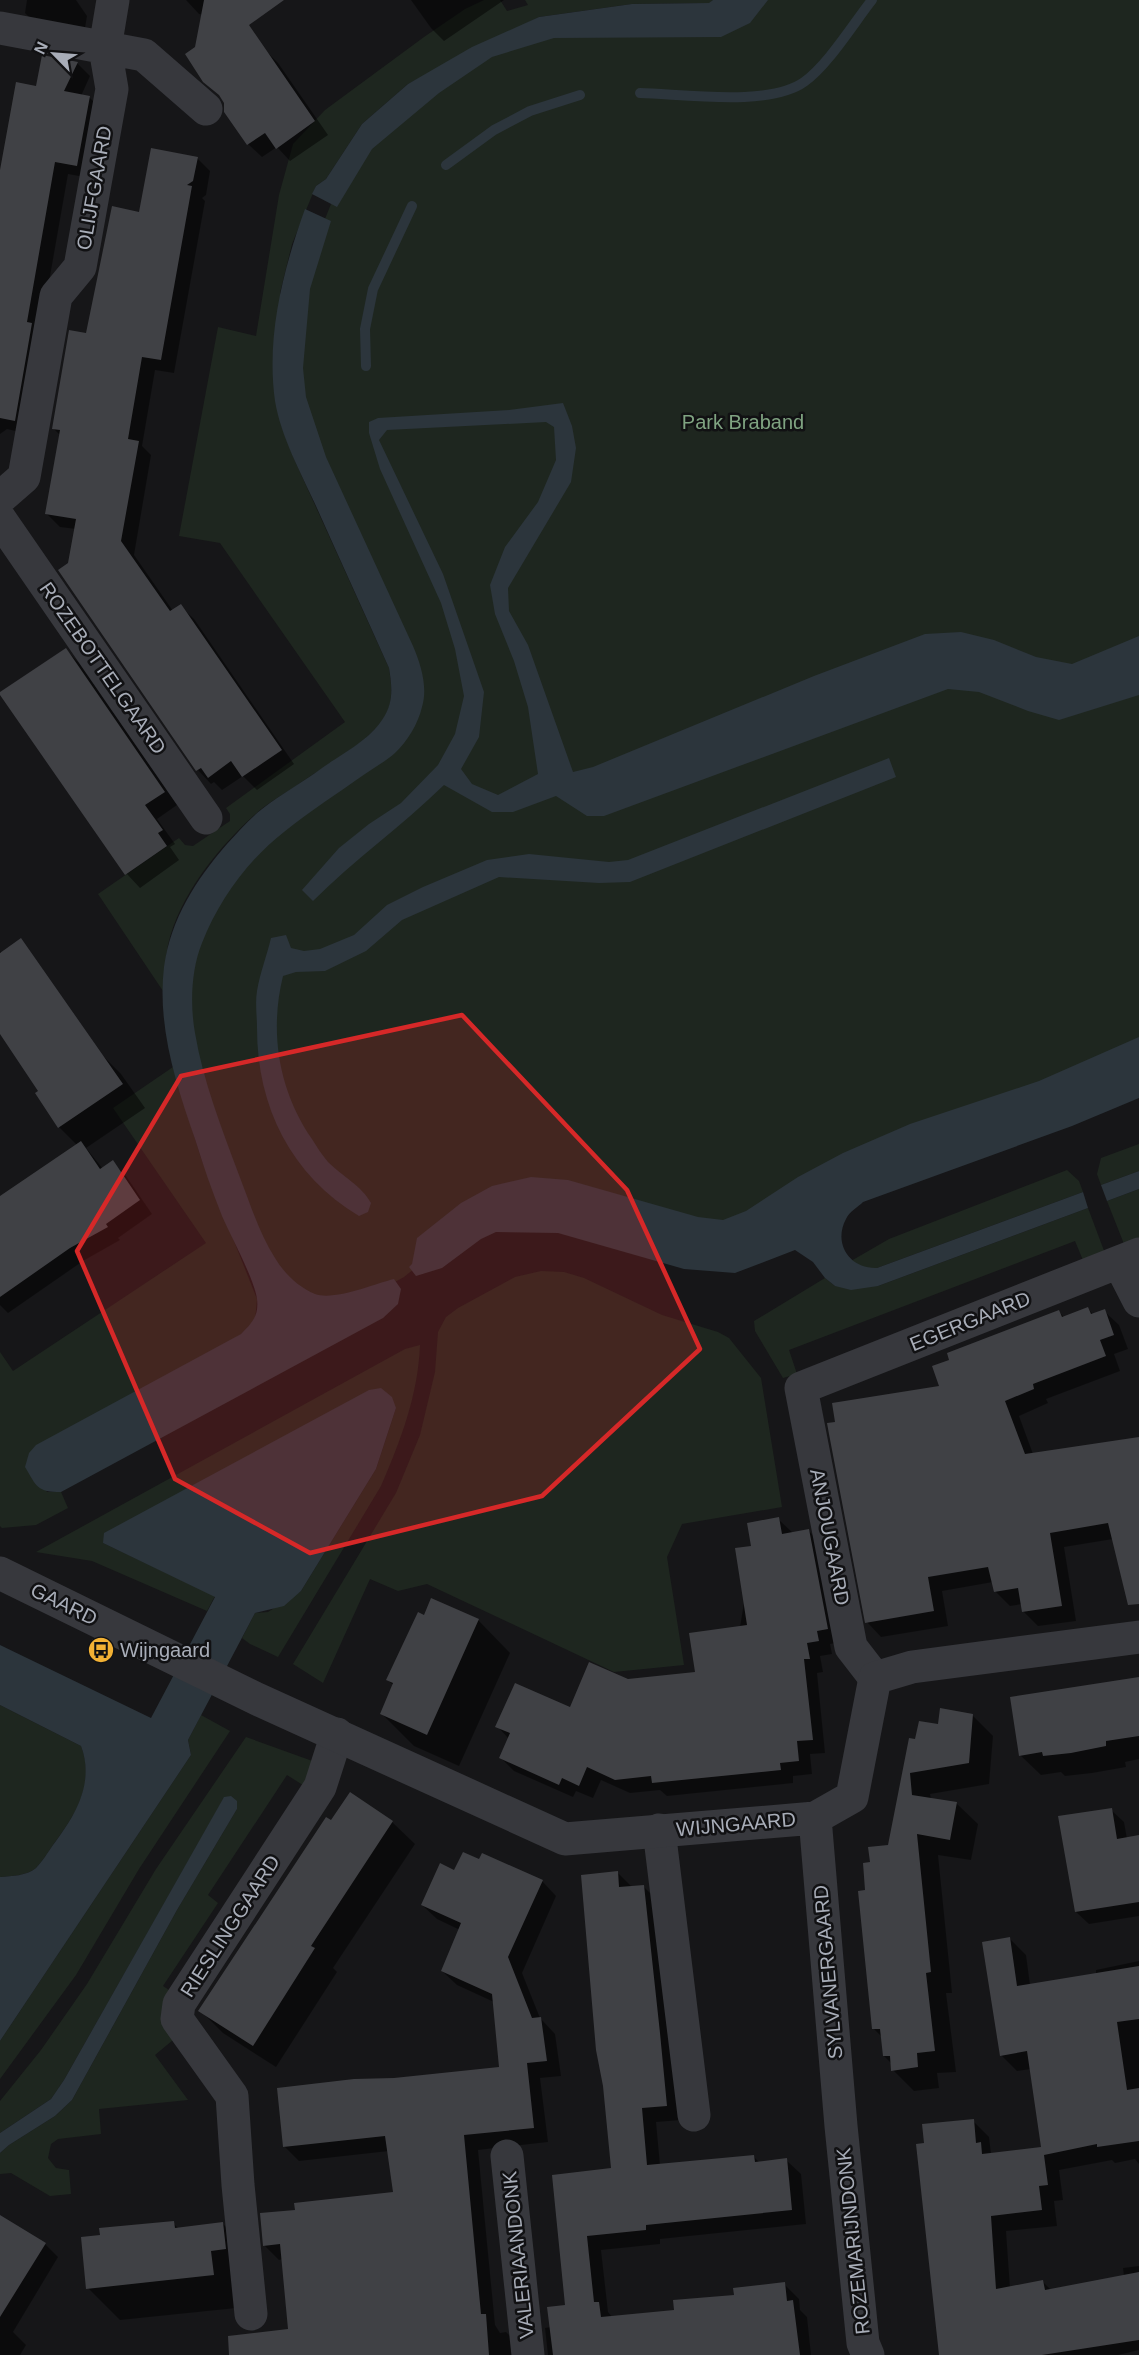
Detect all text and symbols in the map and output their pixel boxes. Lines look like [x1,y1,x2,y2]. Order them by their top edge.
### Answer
north arrow [24,24,84,84]
text: N [31,39,51,57]
street label: OLIJFGAARD [72,124,116,252]
park label: Park Braband [682,411,804,433]
street label: ROZEBOTTELGAARD [35,578,171,758]
street label: EGERGAARD [907,1287,1033,1355]
street label: ANJOUGAARD [806,1467,854,1607]
street label: GAARD [27,1579,101,1629]
bus stop icon: Wijngaard [86,1635,116,1665]
place label: Wijngaard [120,1639,210,1661]
street label: WIJNGAARD [675,1808,797,1840]
street label: RIESLINGGAARD [176,1851,284,2001]
street label: SYLVANERGAARD [809,1884,847,2060]
street label: ROZEMARIJNDONK [832,2146,874,2336]
street label: VALERIAANDONK [498,2169,538,2340]

